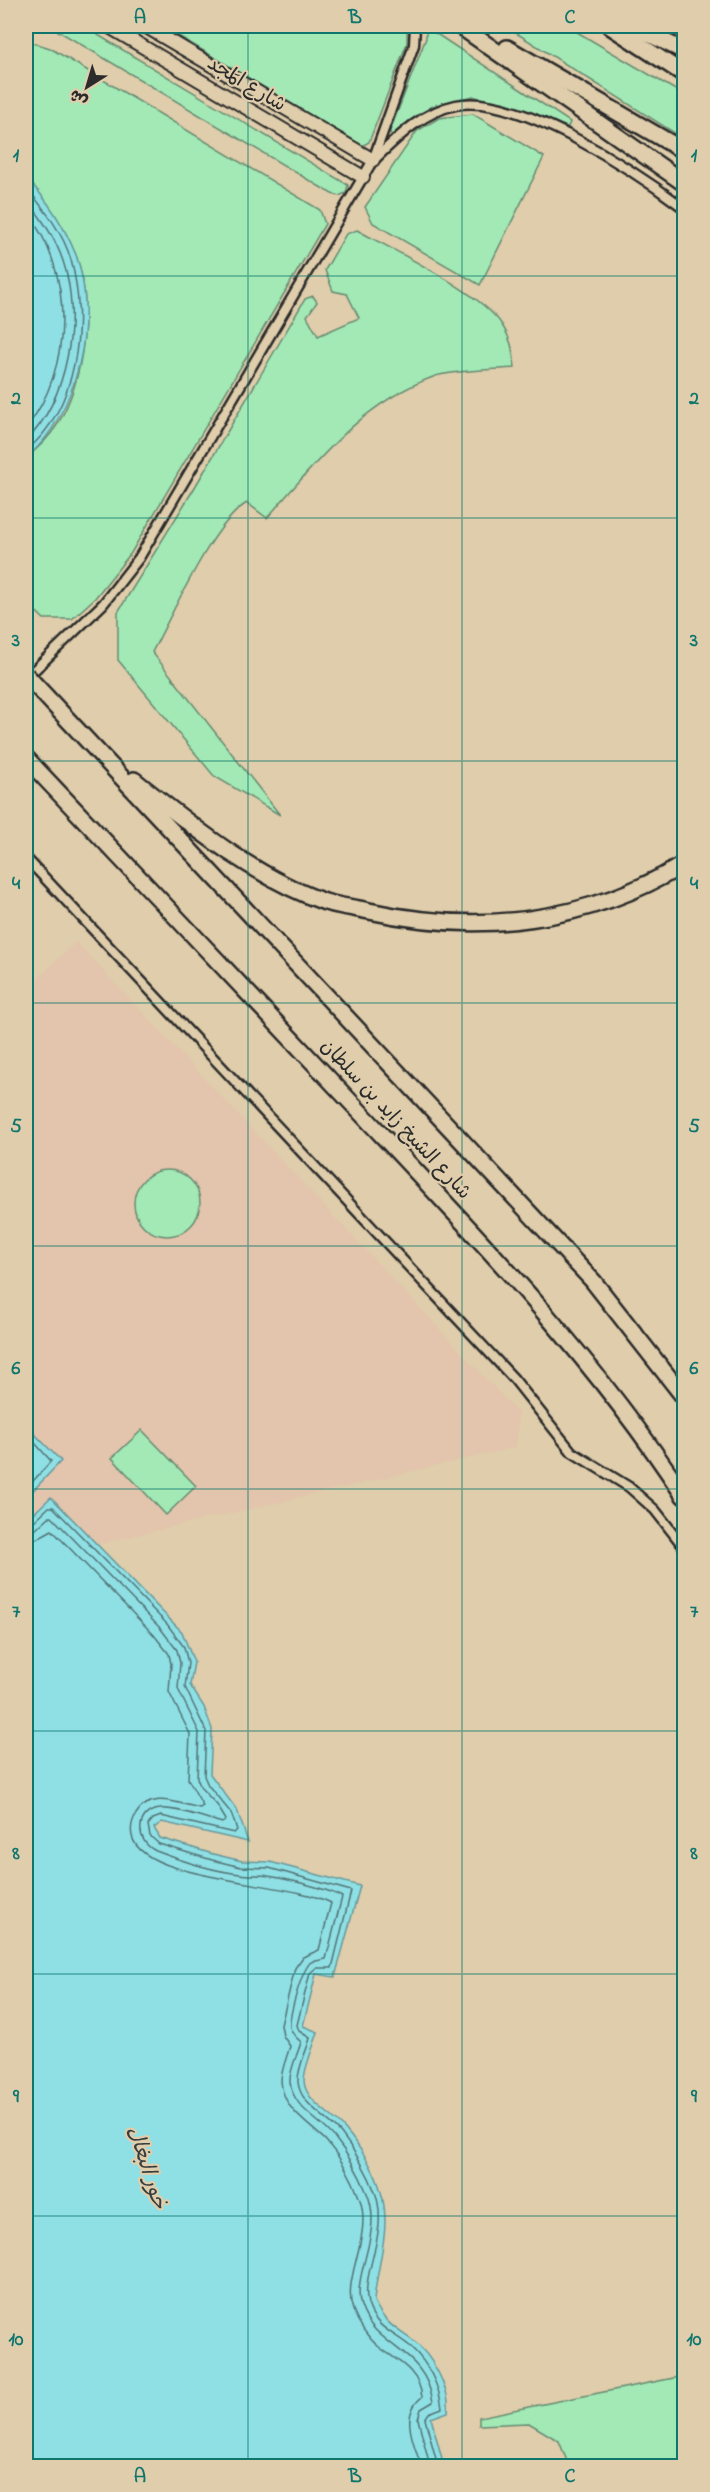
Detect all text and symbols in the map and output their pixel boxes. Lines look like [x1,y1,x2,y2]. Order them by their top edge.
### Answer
text: A [134,4,146,33]
text: B [347,4,362,33]
text: C [565,4,576,33]
street label: شارع المَجد [201,50,291,120]
north arrow [57,57,117,117]
text: ش [65,82,93,112]
text: 1 [13,142,20,171]
text: 1 [691,142,698,171]
text: 2 [10,385,21,414]
text: 2 [688,385,699,414]
text: 3 [11,627,20,656]
text: 3 [689,627,698,656]
text: 4 [12,870,21,899]
text: 4 [690,870,699,899]
street label: شارع الشيخ زايد بن سلطان [313,1033,477,1207]
text: 5 [10,1113,22,1142]
text: 5 [688,1113,700,1142]
text: 6 [12,1355,21,1384]
text: 6 [690,1355,699,1384]
text: 7 [12,1598,21,1627]
text: 7 [690,1598,699,1627]
text: 8 [11,1840,20,1869]
text: 8 [689,1840,698,1869]
text: 9 [12,2083,20,2112]
text: 9 [690,2083,698,2112]
water label: خور البغال [119,2123,174,2214]
text: 10 [9,2326,24,2355]
text: 10 [687,2326,702,2355]
text: A [134,2463,146,2492]
text: B [347,2463,362,2492]
text: C [565,2463,576,2492]

